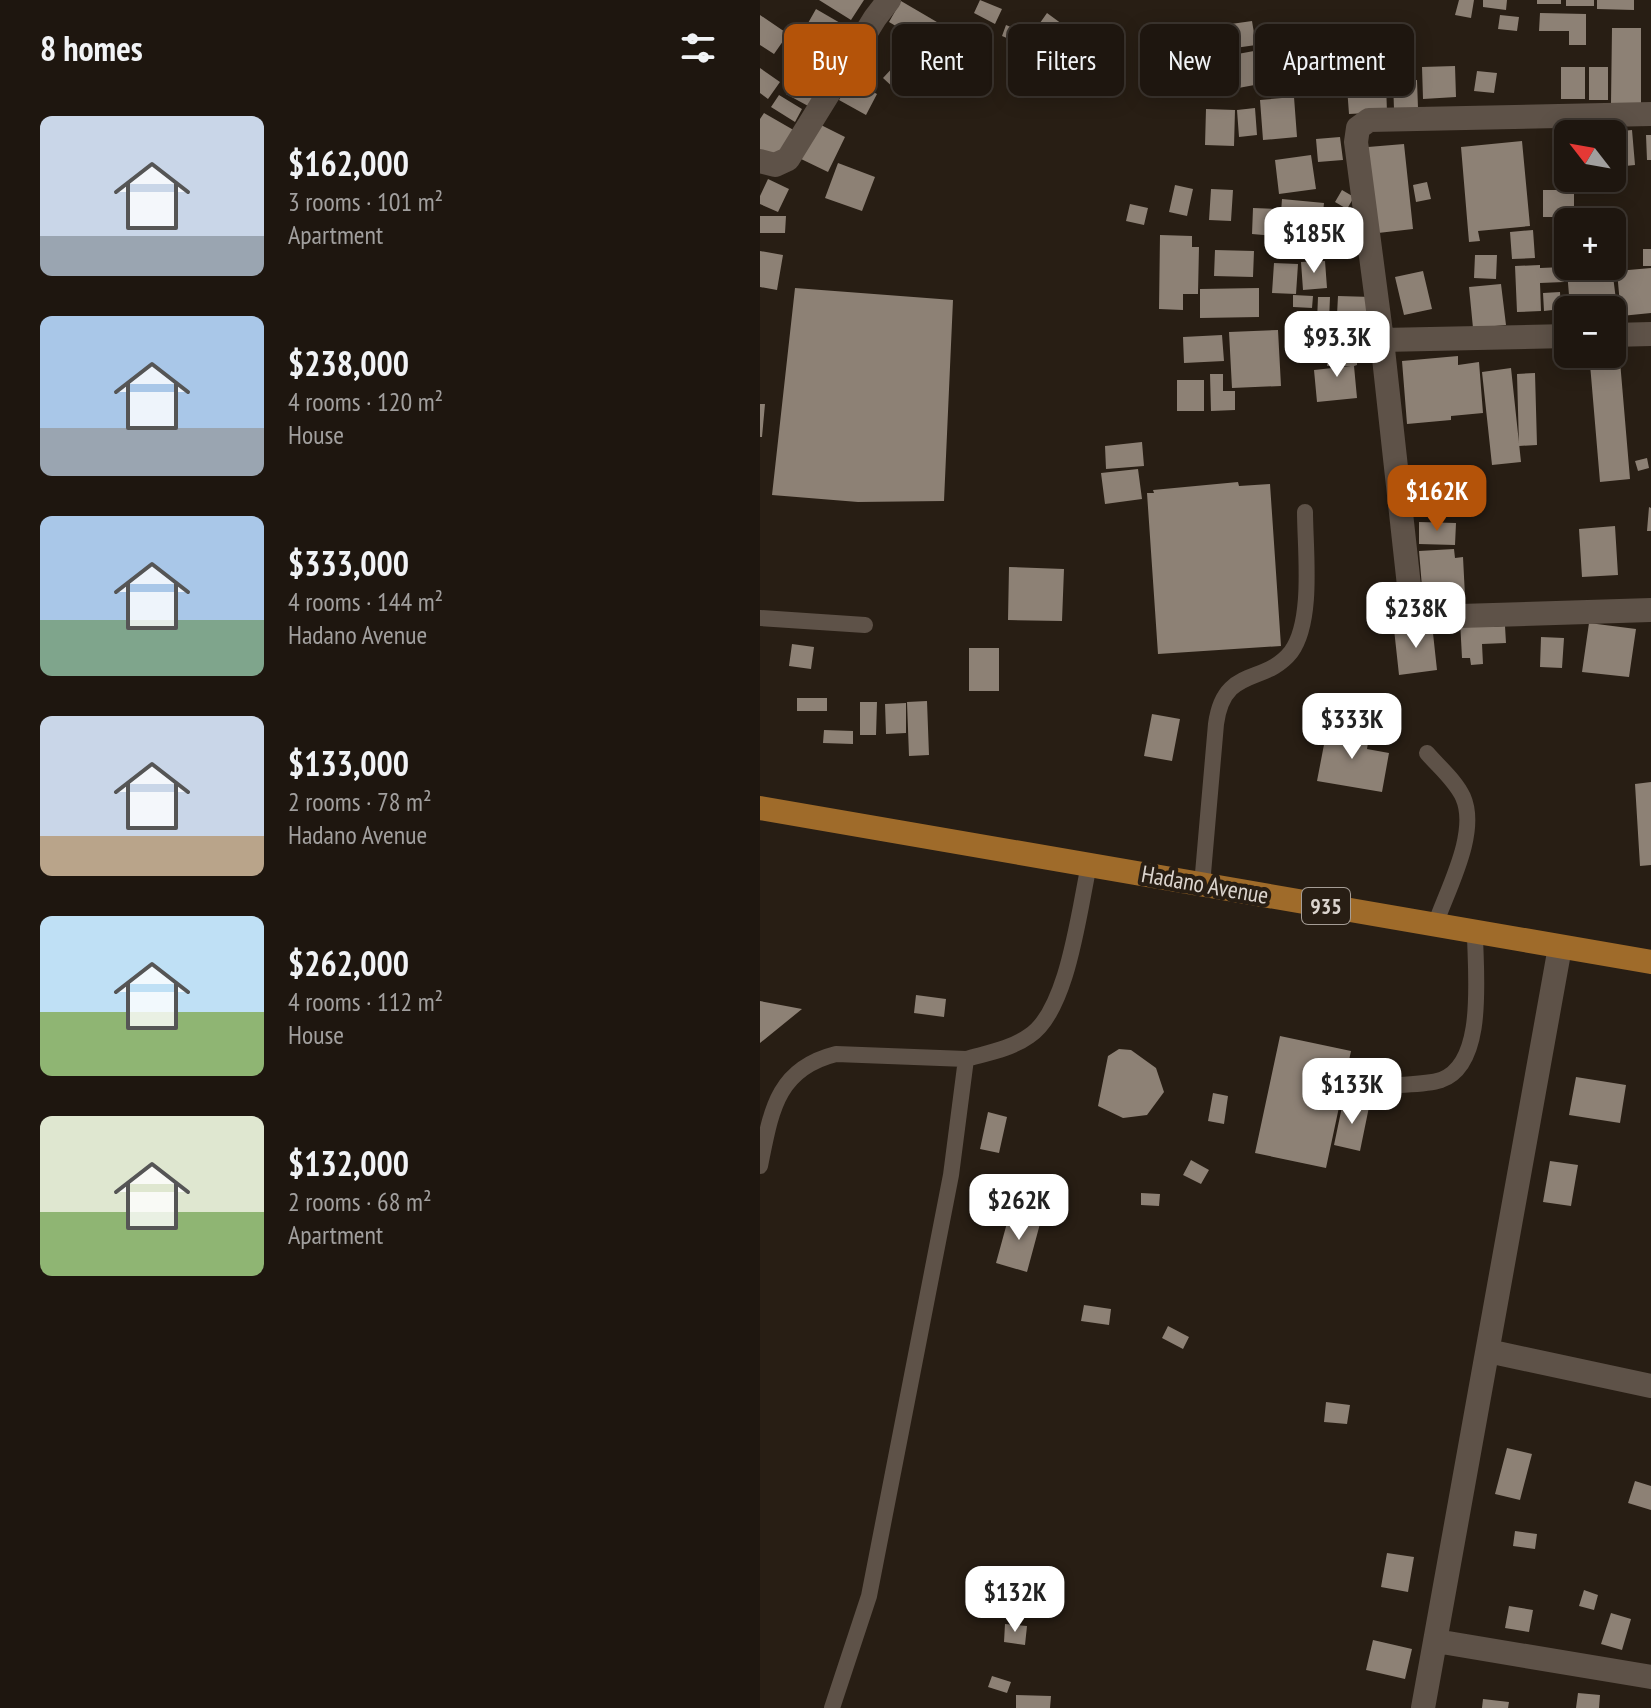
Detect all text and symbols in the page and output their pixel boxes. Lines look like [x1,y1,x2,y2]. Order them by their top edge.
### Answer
chip: Buy [784,24,876,96]
chip: Rent [892,24,992,96]
chip: Filters [1008,24,1124,96]
chip: New [1140,24,1239,96]
chip: Apartment [1255,24,1414,96]
text: 8 homes [40,26,143,70]
icon: filters [676,26,720,70]
north arrow [1554,120,1626,192]
map controls [1554,120,1626,368]
text: $162,000 [288,141,409,185]
icon: home [104,148,200,244]
text: 3 rooms · 101 m² [288,185,443,218]
pin: $185K [1258,207,1370,275]
button: + [1554,208,1626,280]
text: $185K [1282,216,1346,249]
text: Apartment [288,218,383,251]
button: − [1554,296,1626,368]
pin: $93.3K [1272,311,1402,379]
text: $93.3K [1303,320,1371,353]
text: $238,000 [288,341,409,385]
icon: home [104,348,200,444]
text: 4 rooms · 120 m² [288,385,443,418]
text: House [288,418,344,451]
pin: $162K [1381,465,1493,533]
text: $162K [1405,474,1469,507]
text: $333,000 [288,541,409,585]
icon: home [104,548,200,644]
pin: $238K [1360,582,1472,650]
text: 4 rooms · 144 m² [288,585,443,618]
text: $238K [1384,591,1448,624]
text: Hadano Avenue [288,618,427,651]
pin: $333K [1296,693,1408,761]
text: $333K [1320,702,1384,735]
text: $133,000 [288,741,409,785]
icon: home [104,748,200,844]
text: 2 rooms · 78 m² [288,785,432,818]
text: Hadano Avenue [288,818,427,851]
street label: Hadano Avenue [1139,858,1271,911]
road number: 935 [1302,888,1350,924]
text: $262,000 [288,941,409,985]
icon: home [104,948,200,1044]
text: 4 rooms · 112 m² [288,985,443,1018]
text: House [288,1018,344,1051]
pin: $133K [1296,1058,1408,1126]
text: $133K [1320,1067,1384,1100]
text: $132,000 [288,1141,409,1185]
icon: home [104,1148,200,1244]
pin: $262K [963,1174,1075,1242]
text: $262K [987,1183,1051,1216]
text: 2 rooms · 68 m² [288,1185,432,1218]
text: Apartment [288,1218,383,1251]
pin: $132K [959,1566,1071,1634]
text: $132K [983,1575,1047,1608]

